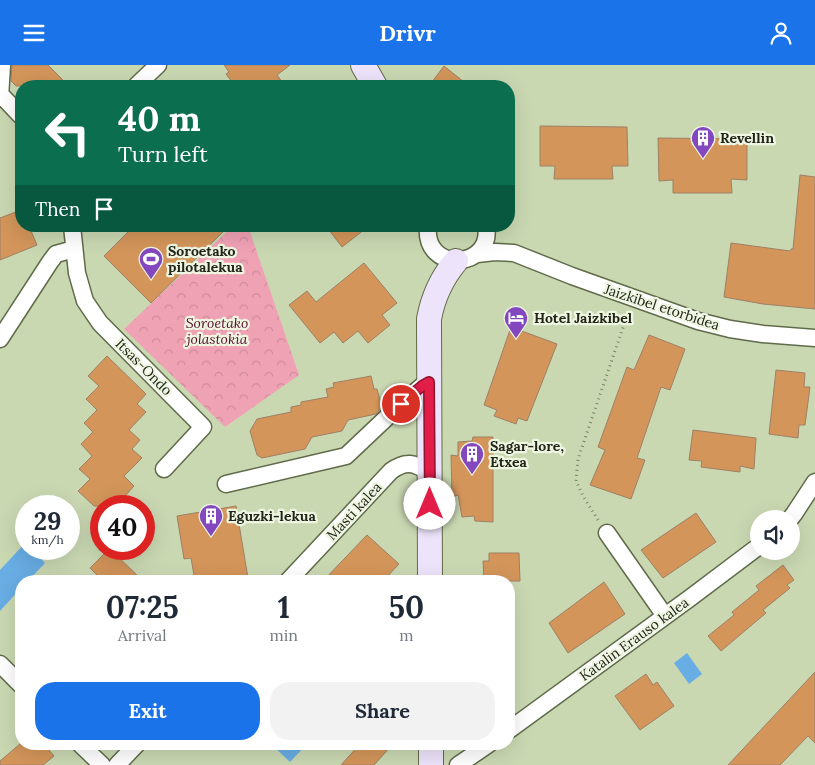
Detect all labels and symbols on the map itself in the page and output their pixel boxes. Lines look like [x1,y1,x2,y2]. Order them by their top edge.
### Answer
building icon: Revellin [690,125,716,159]
place label: Revellin [720,129,774,147]
place label: Soroetako pilotalekua [168,242,243,276]
sports icon: Soroetako pilotalekua [138,246,164,280]
street label: Jaizkibel etorbidea [601,280,722,334]
hotel icon: Hotel Jaizkibel [503,305,529,339]
place label: Hotel Jaizkibel [534,309,633,327]
park label: Soroetako jolastokia [185,314,248,348]
street label: Itsas-Ondo [112,335,176,399]
pin [380,383,422,425]
place label: Sagar-lore, Etxea [490,437,564,471]
building icon: Sagar-lore, Etxea [459,441,485,475]
position arrow [403,477,455,529]
street label: Masti kalea [323,478,385,544]
speed limit sign: 40 [90,495,155,560]
building icon: Eguzki-lekua [198,503,224,537]
place label: Eguzki-lekua [228,507,316,525]
street label: Katalin Erauso kalea [576,593,692,685]

